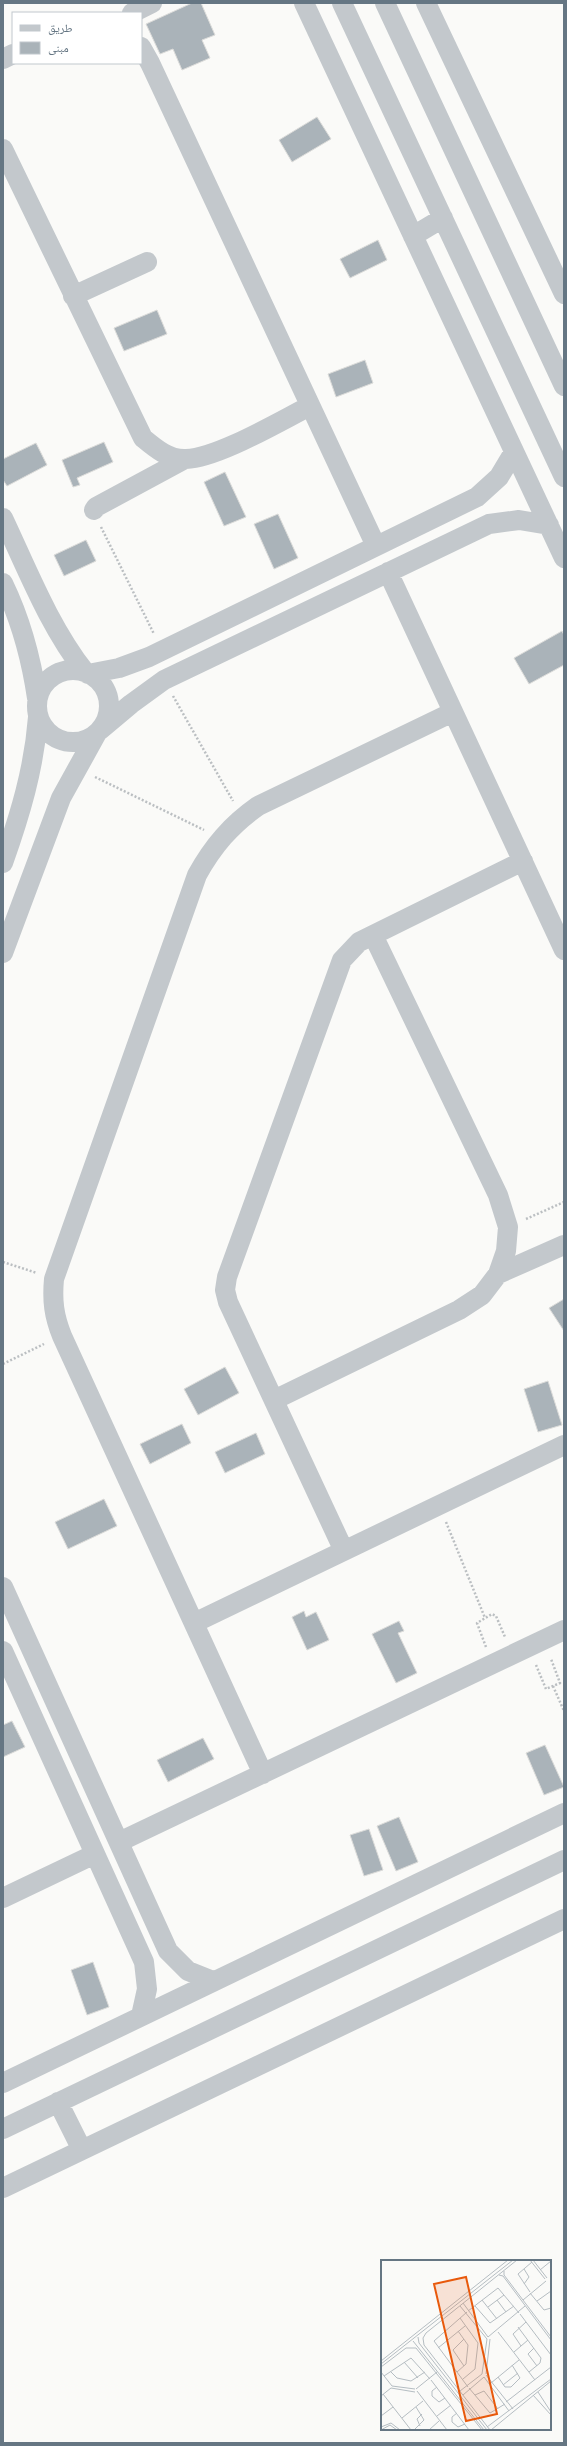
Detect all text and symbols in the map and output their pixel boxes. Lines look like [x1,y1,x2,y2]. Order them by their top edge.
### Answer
legend [12,12,142,64]
text: طريق [48,21,73,35]
text: مبنى [48,41,69,55]
inset map [381,2260,551,2430]

